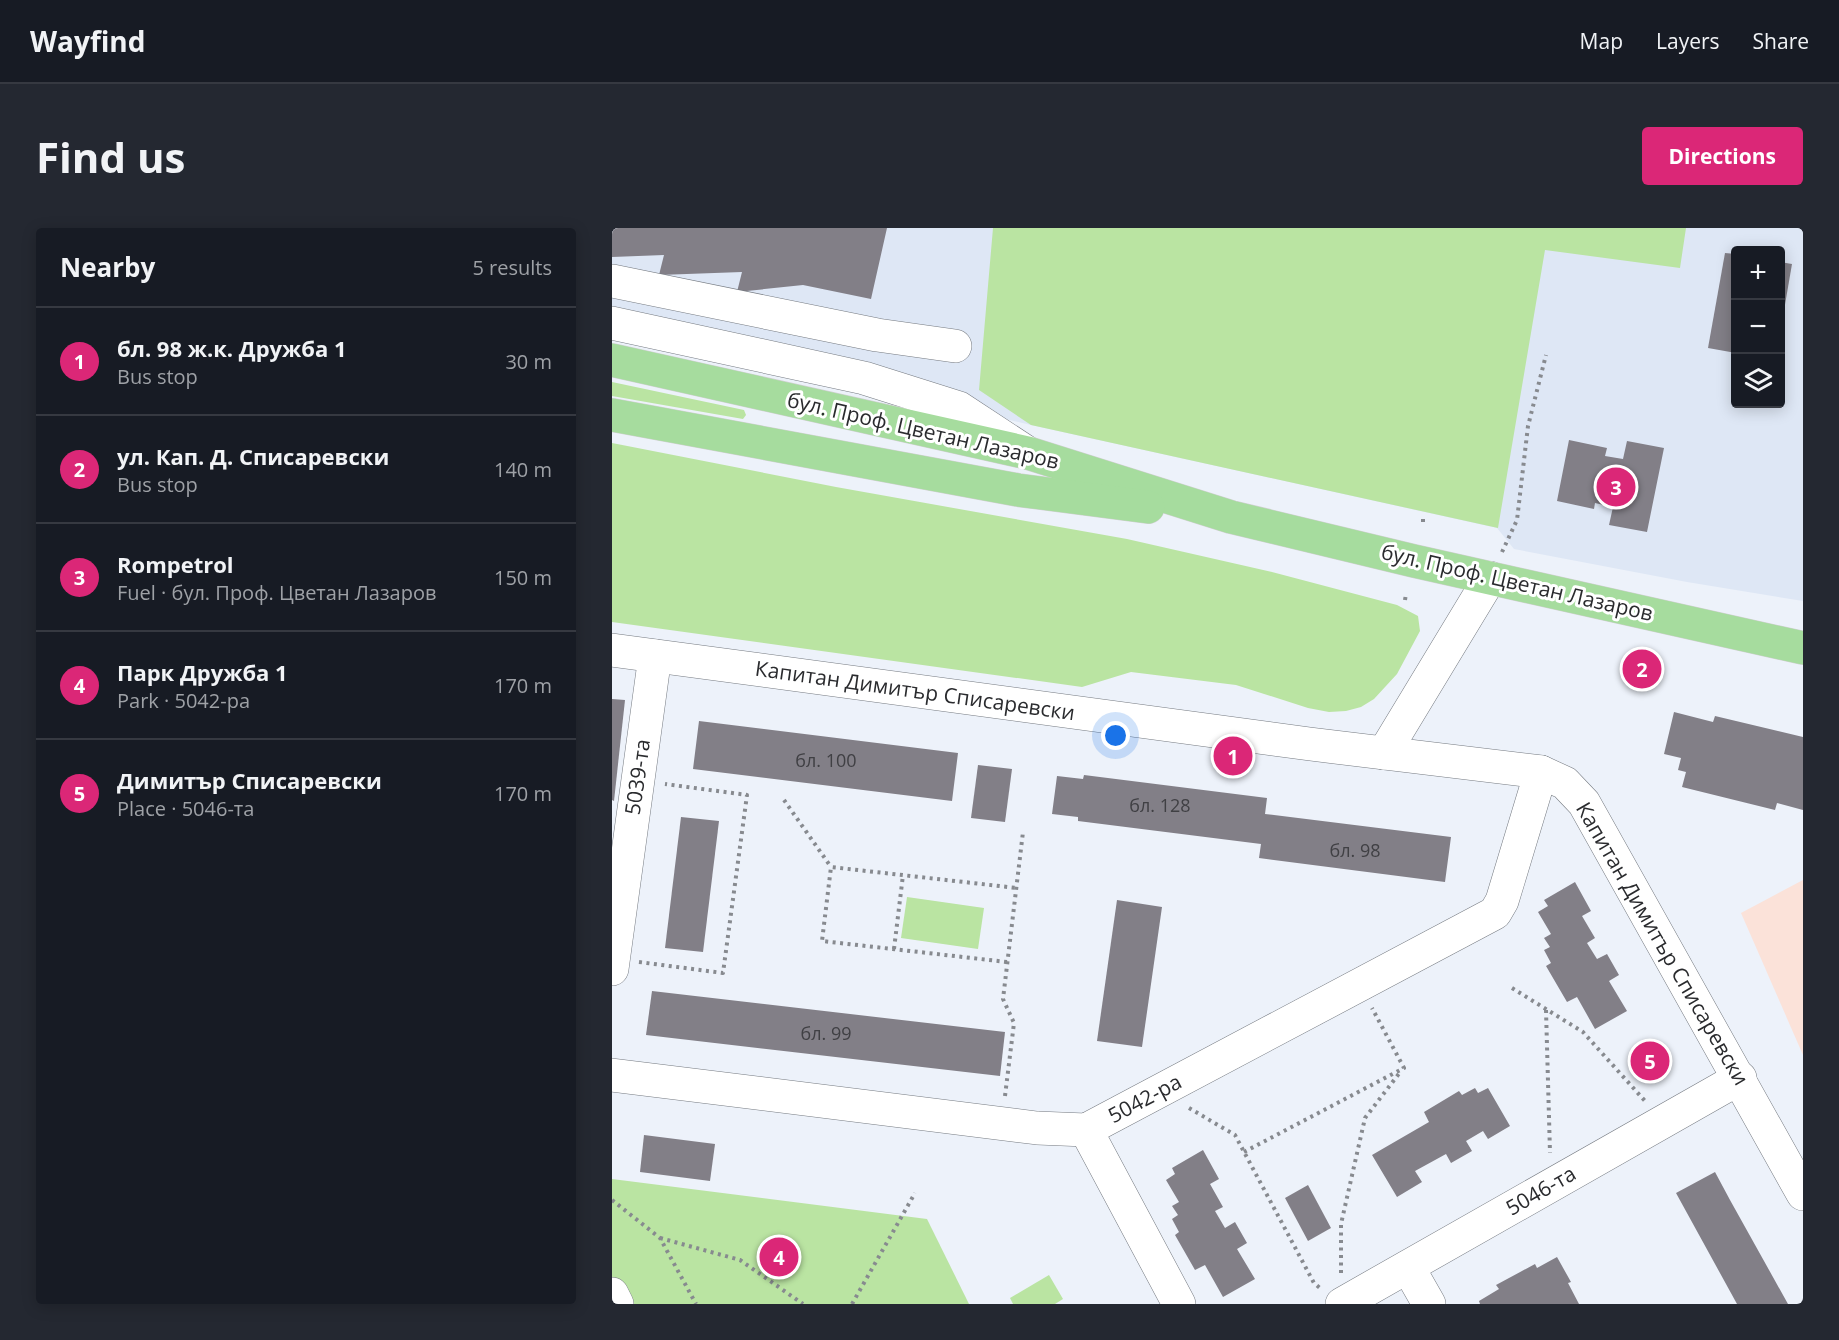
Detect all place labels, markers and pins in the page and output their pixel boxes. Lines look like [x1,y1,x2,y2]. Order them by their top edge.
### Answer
pin: 3 [1596,464,1636,510]
pin: 2 [1622,646,1662,692]
pin: 1 [1214,734,1252,778]
pin: 5 [1630,1038,1670,1084]
pin: 4 [760,1234,798,1280]

